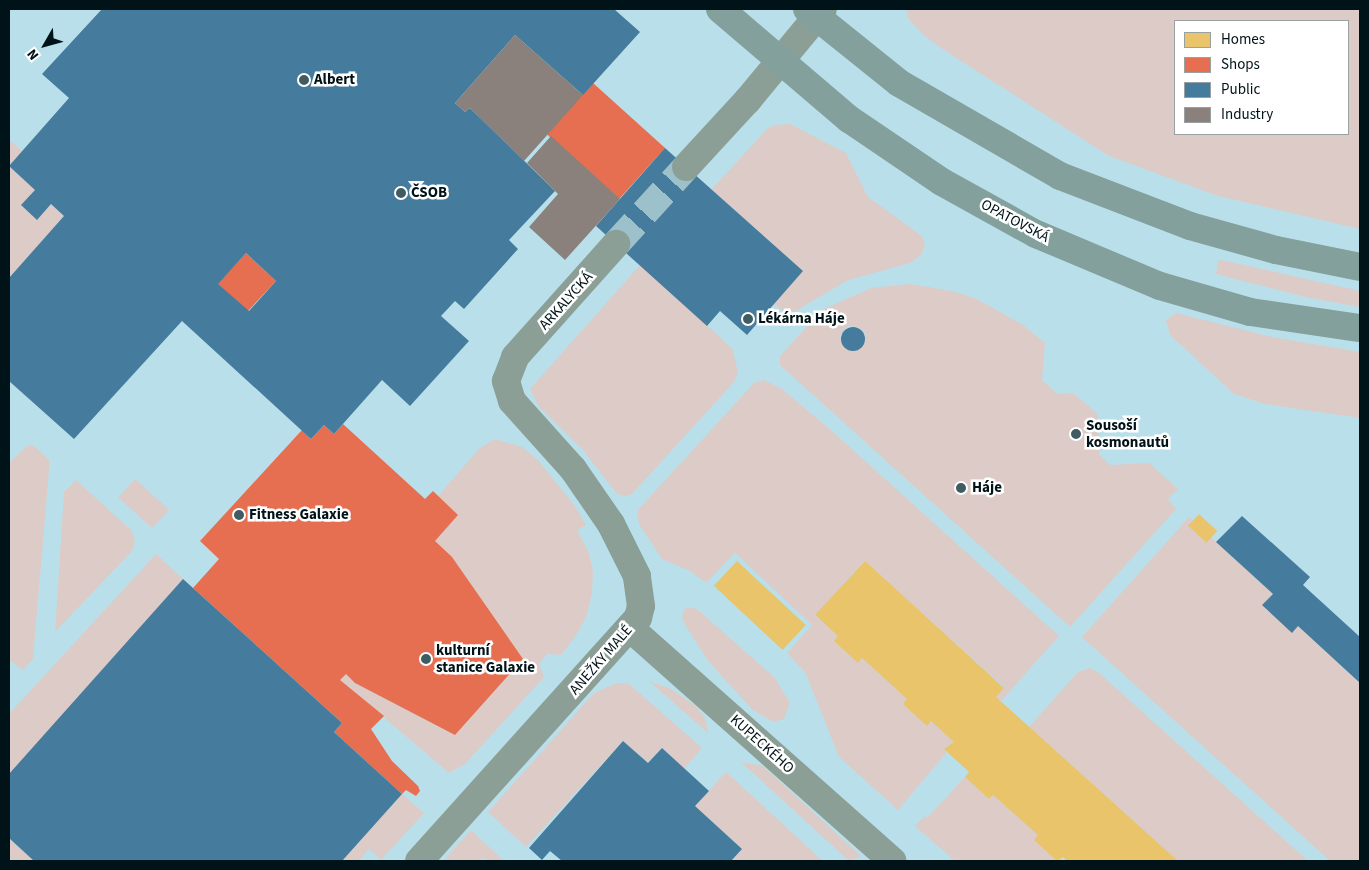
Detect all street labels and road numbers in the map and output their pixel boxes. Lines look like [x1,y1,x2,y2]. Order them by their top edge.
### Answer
street label: OPATOVSKÁ [978,195,1052,247]
street label: ARKALYCKÁ [535,268,597,334]
street label: ANEŽKY MALÉ [566,621,636,699]
street label: KUPECKÉHO [726,711,798,777]

